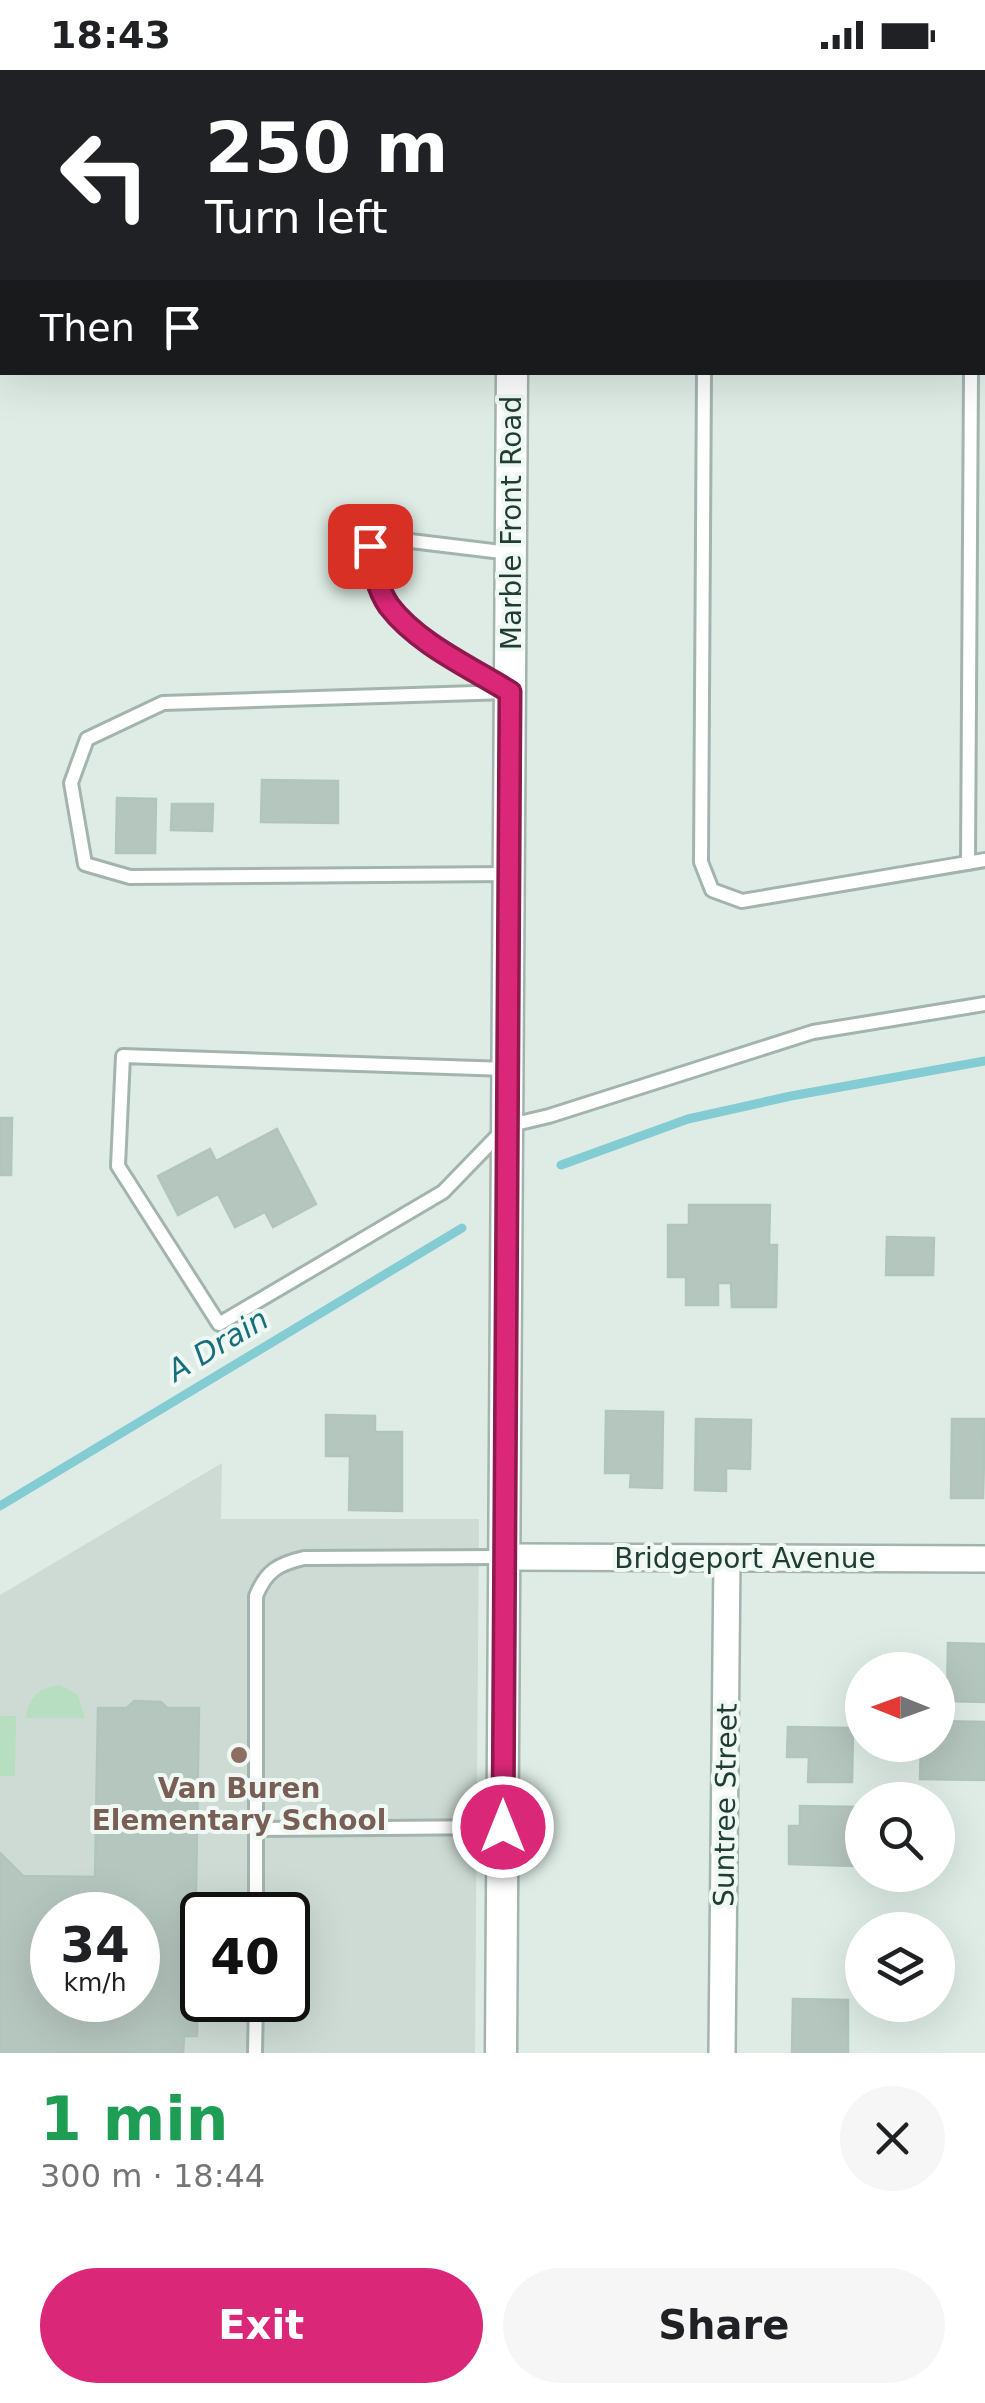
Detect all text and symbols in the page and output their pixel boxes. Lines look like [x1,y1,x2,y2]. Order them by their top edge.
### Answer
text: 18:43 [50,13,171,57]
text: 250 m [205,107,448,189]
icon: left [40,110,170,240]
text: Turn left [205,191,388,244]
icon: arrive [155,300,210,355]
text: Then [40,306,135,350]
street label: Marble Front Road [495,396,528,650]
pin [328,504,413,589]
icon: arrive [343,519,398,574]
water label: A Drain [159,1301,274,1389]
street label: Bridgeport Avenue [614,1542,876,1575]
north arrow [845,1652,955,1762]
map controls [845,1652,955,2022]
street label: Suntree Street [707,1703,744,1907]
marker: Van Buren Elementary School [228,1744,250,1766]
place label: Van Buren Elementary School [92,1772,386,1837]
position arrow [451,1775,555,1879]
button: search [845,1782,955,1892]
speed limit sign: 40 [180,1892,310,2022]
button: layers [845,1912,955,2022]
text: 34 [60,1916,130,1974]
text: km/h [63,1968,127,1997]
text: 1 min [40,2084,228,2154]
button: close [840,2086,945,2191]
text: 300 m · 18:44 [40,2157,265,2195]
button: Exit [40,2268,483,2383]
button: Share [503,2268,945,2383]

